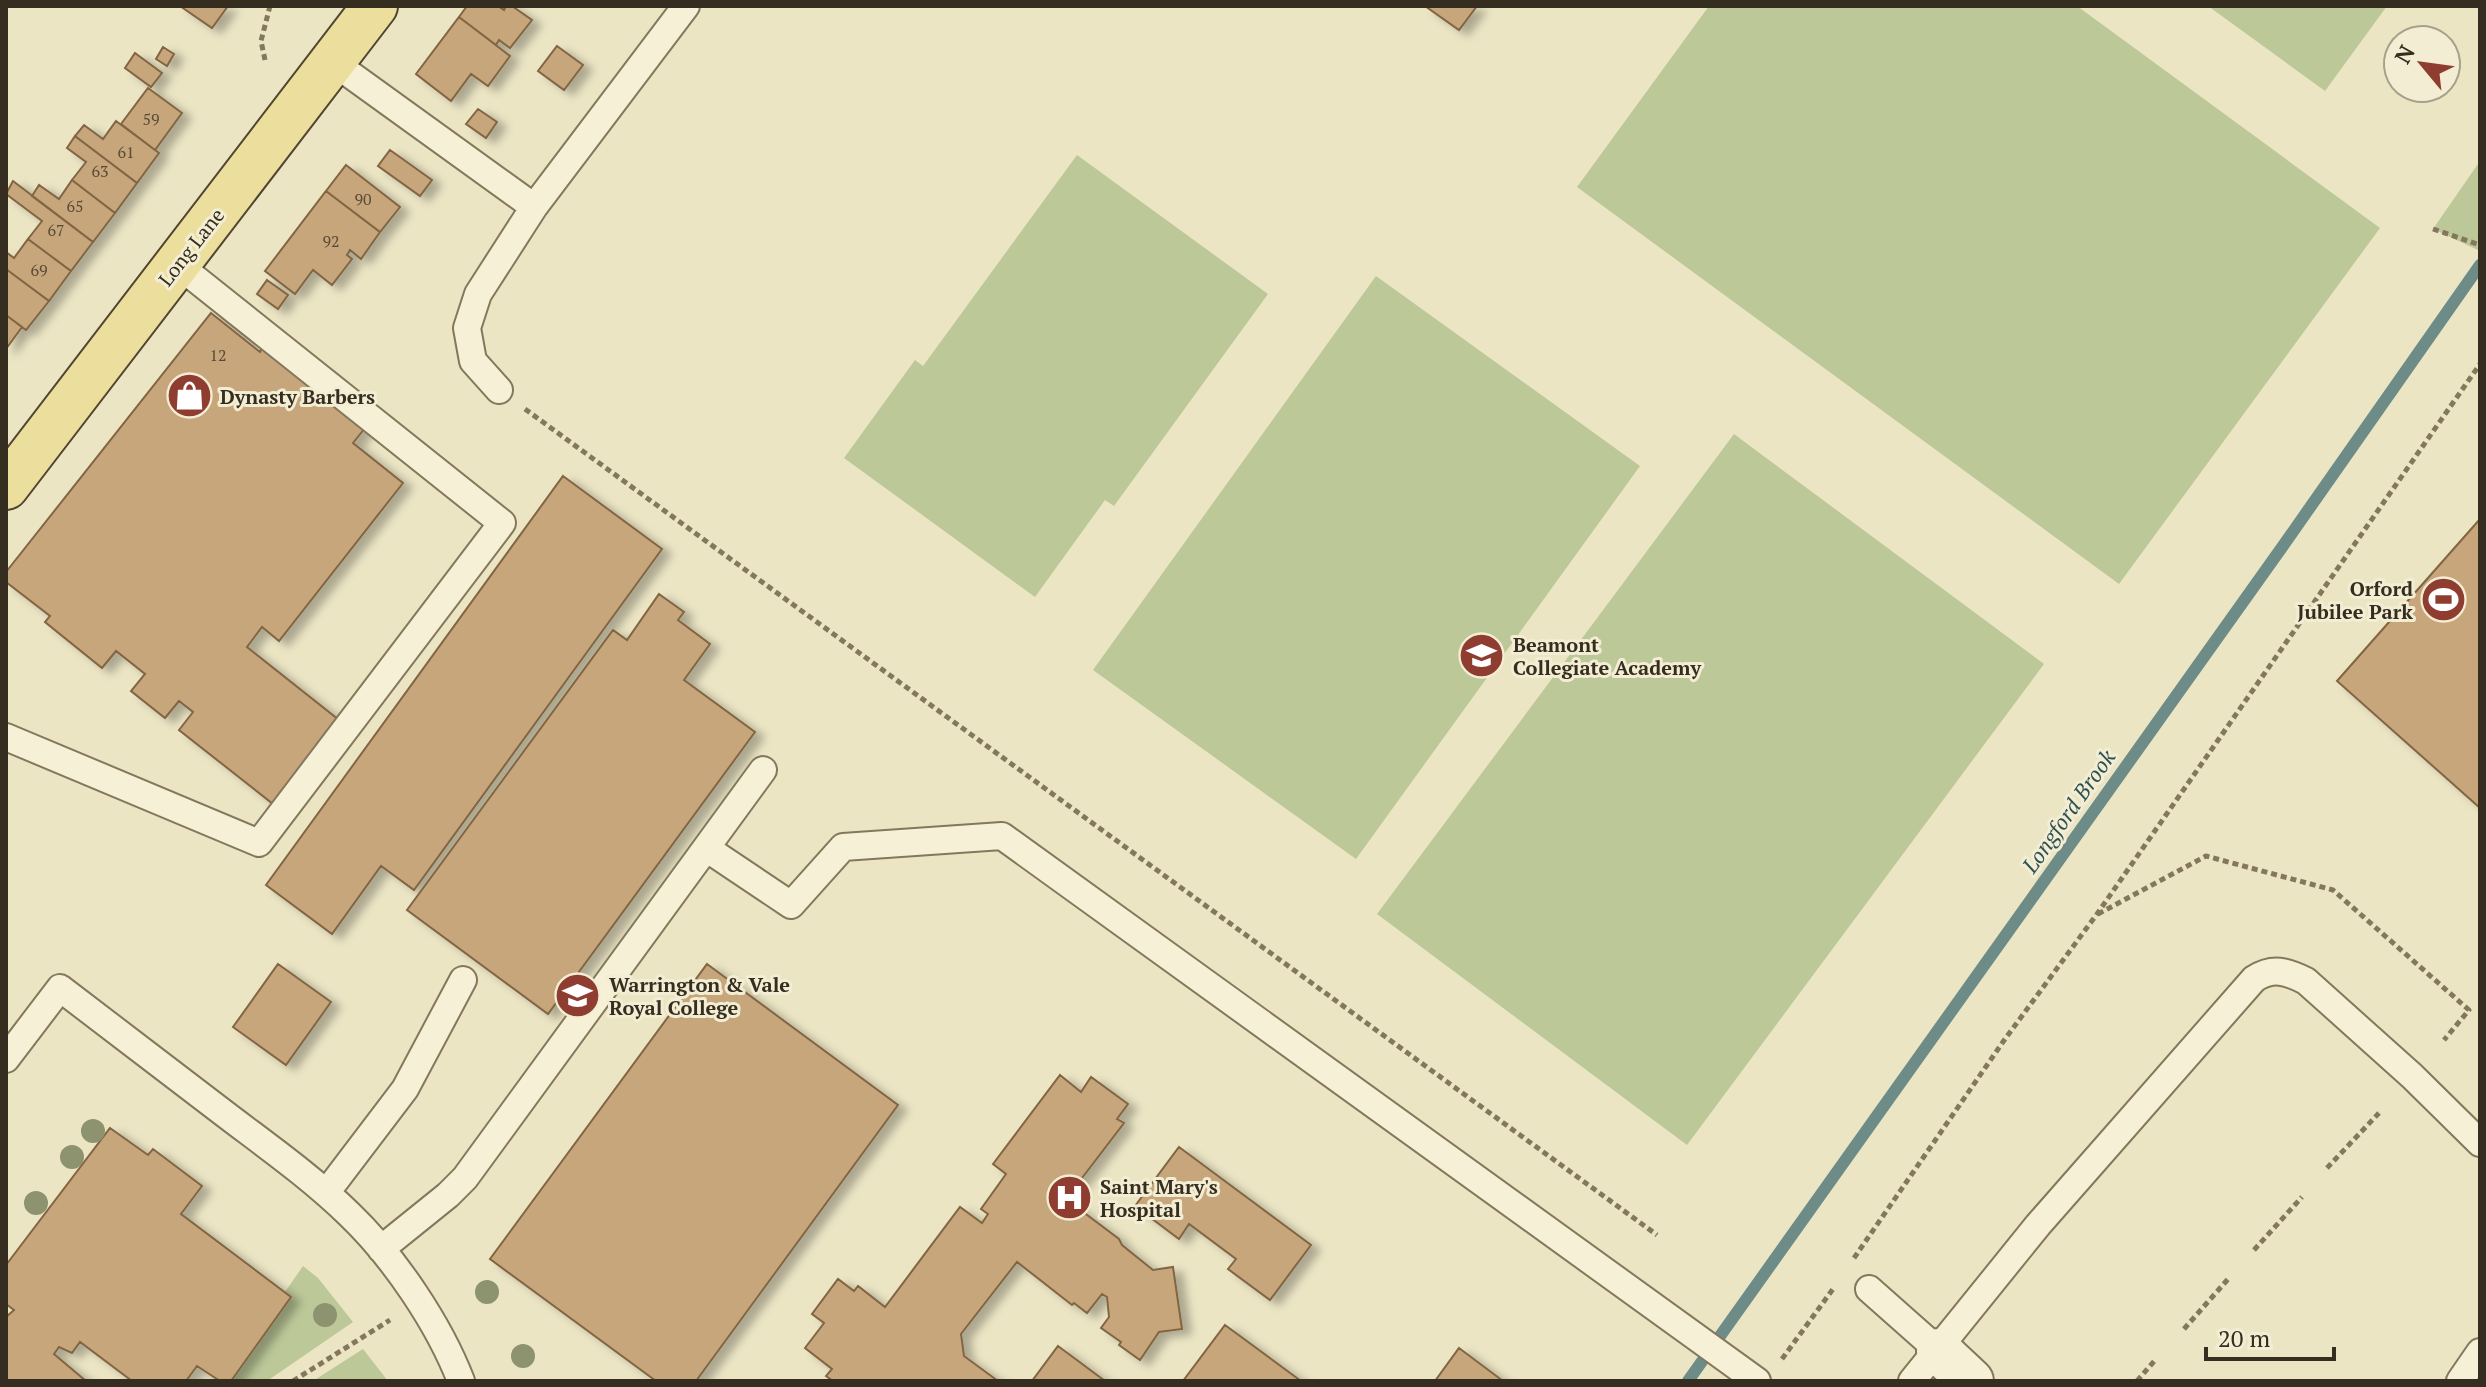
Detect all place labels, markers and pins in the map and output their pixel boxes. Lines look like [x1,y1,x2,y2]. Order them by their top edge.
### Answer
shop icon: Dynasty Barbers [165,372,213,420]
place label: Dynasty Barbers [220,383,375,410]
place label: Orford Jubilee Park [2297,575,2413,625]
sports icon: Orford Jubilee Park [2420,576,2468,624]
place label: Beamont Collegiate Academy [1513,631,1701,681]
school or university icon: Beamont Collegiate Academy [1458,632,1506,680]
place label: Warrington & Vale Royal College [609,971,790,1021]
school or university icon: Warrington & Vale Royal College [554,972,602,1020]
hospital icon: Saint Mary's Hospital [1045,1173,1093,1221]
place label: Saint Mary's Hospital [1100,1173,1218,1223]

